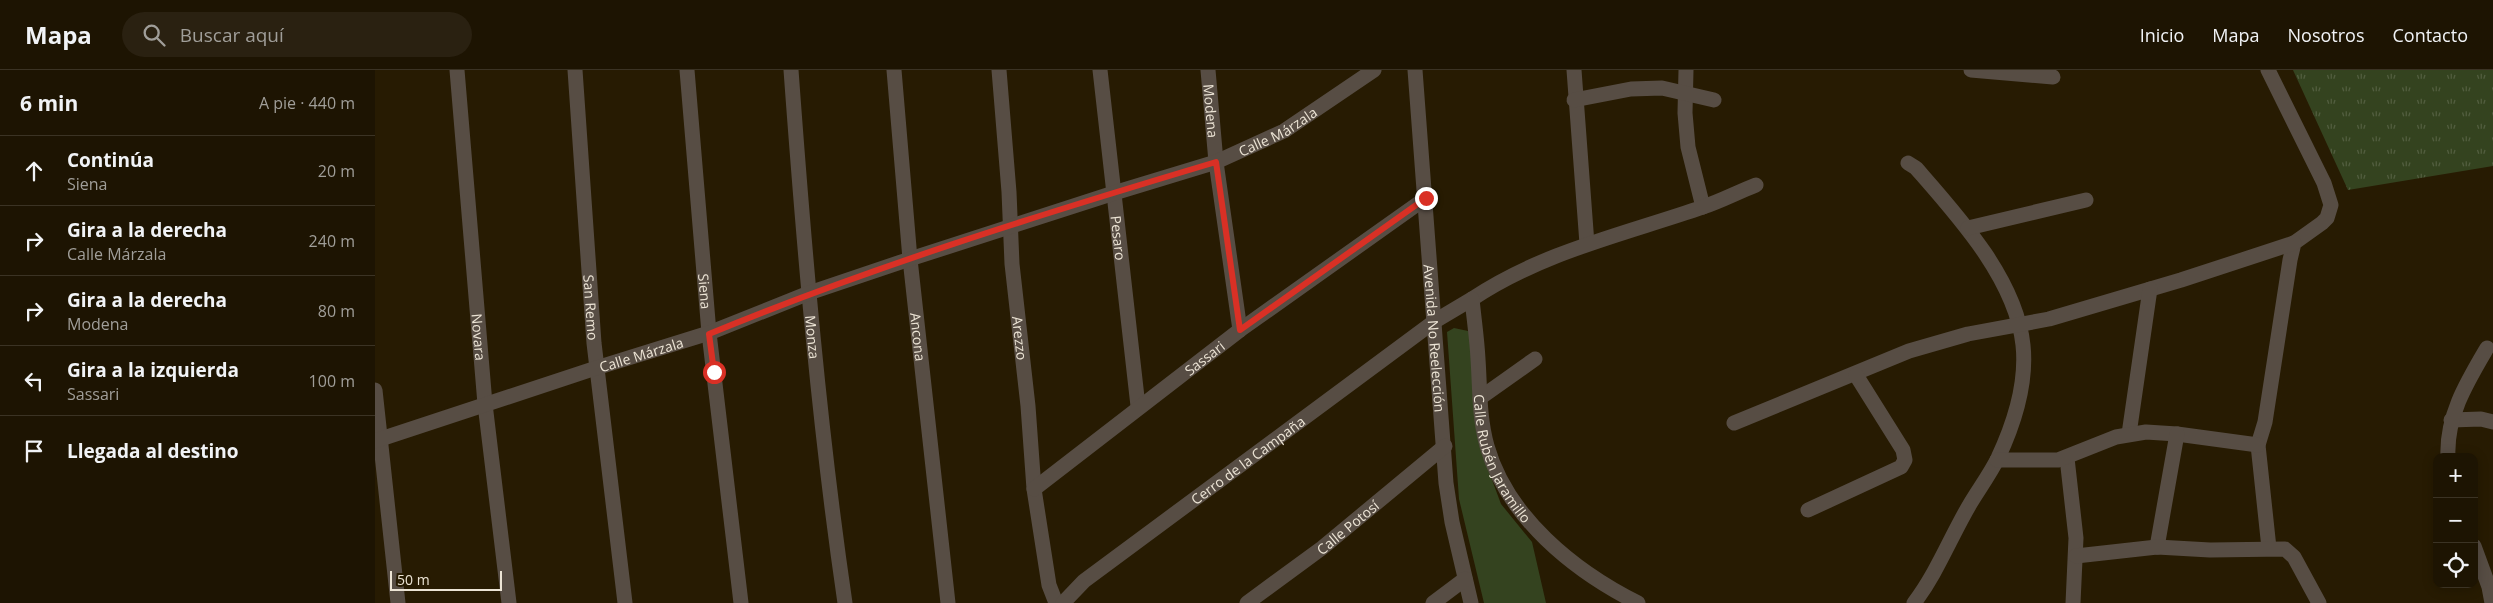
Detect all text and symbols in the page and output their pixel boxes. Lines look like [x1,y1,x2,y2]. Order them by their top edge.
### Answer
search box [122,12,472,57]
text: Mapa [25,18,92,51]
icon: search [140,21,168,49]
text: Buscar aquí [180,22,284,48]
text: Inicio [2140,23,2184,47]
text: Mapa [2212,23,2260,47]
text: Nosotros [2288,23,2365,47]
text: Contacto [2393,23,2468,47]
street label: Modena [1200,83,1223,138]
text: 6 min [20,89,78,117]
text: A pie · 440 m [259,92,355,114]
street label: Calle Márzala [1235,102,1320,160]
text: Continúa [67,147,154,173]
icon: ahead [20,157,48,185]
text: 20 m [318,160,355,182]
text: Siena [67,173,108,195]
route end [1415,187,1438,210]
street label: Pesaro [1107,215,1131,261]
text: Gira a la derecha [67,217,227,243]
icon: right [20,227,48,255]
text: 240 m [309,230,355,252]
text: Calle Márzala [67,243,166,265]
street label: Avenida No Reelección [1420,264,1450,413]
street label: Siena [695,273,716,310]
street label: San Remo [580,274,603,341]
text: Gira a la derecha [67,287,227,313]
icon: right [20,297,48,325]
text: 80 m [318,300,355,322]
street label: Ancona [906,311,931,362]
text: Modena [67,313,129,335]
street label: Novara [468,313,491,361]
street label: Monza [802,314,825,360]
street label: Arezzo [1008,315,1032,361]
street label: Calle Márzala [597,332,686,376]
street label: Sassari [1180,336,1228,379]
text: Gira a la izquierda [67,357,239,383]
route start [703,361,726,384]
icon: left [20,367,48,395]
text: 100 m [309,370,355,392]
text: Sassari [67,383,119,405]
street label: Calle Rubén Jaramillo [1470,394,1536,527]
street label: Cerro de la Campaña [1187,411,1309,508]
icon: arrive [20,437,48,465]
text: Llegada al destino [67,438,239,464]
map controls [2433,453,2478,588]
button: + [2433,453,2478,498]
street label: Calle Potosí [1312,495,1383,559]
button: − [2433,498,2478,543]
button: locate [2433,543,2478,588]
scale bar [390,568,503,591]
text: 50 m [397,570,430,589]

